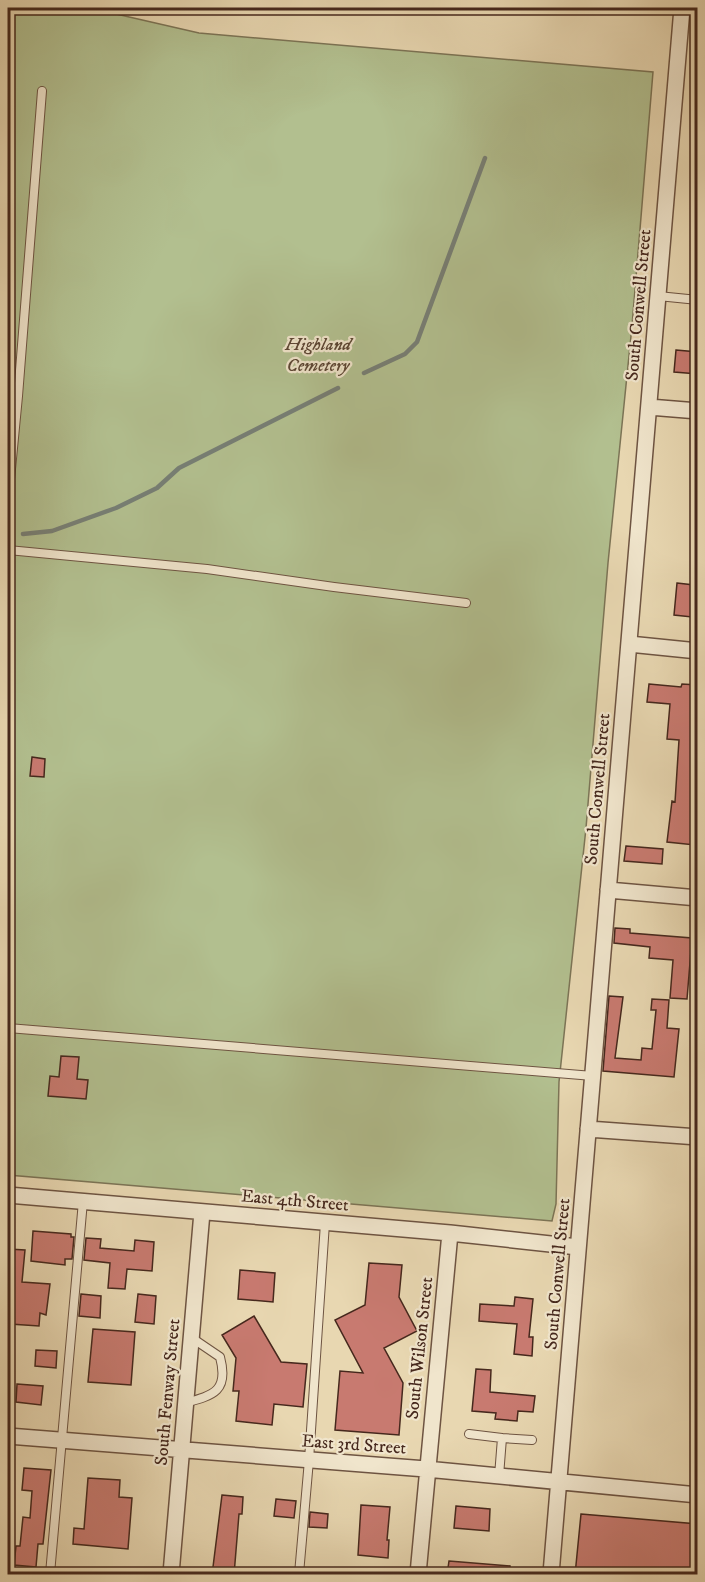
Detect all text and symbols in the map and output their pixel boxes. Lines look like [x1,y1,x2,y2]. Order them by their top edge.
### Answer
street label: South Conwell Street [621,228,657,382]
park label: Highland Cemetery [284,334,354,377]
street label: South Conwell Street [580,712,616,866]
street label: East 4th Street [240,1185,350,1217]
street label: South Conwell Street [540,1197,576,1351]
street label: South Wilson Street [402,1276,438,1420]
street label: South Fenway Street [151,1318,185,1466]
street label: East 3rd Street [301,1430,407,1460]

